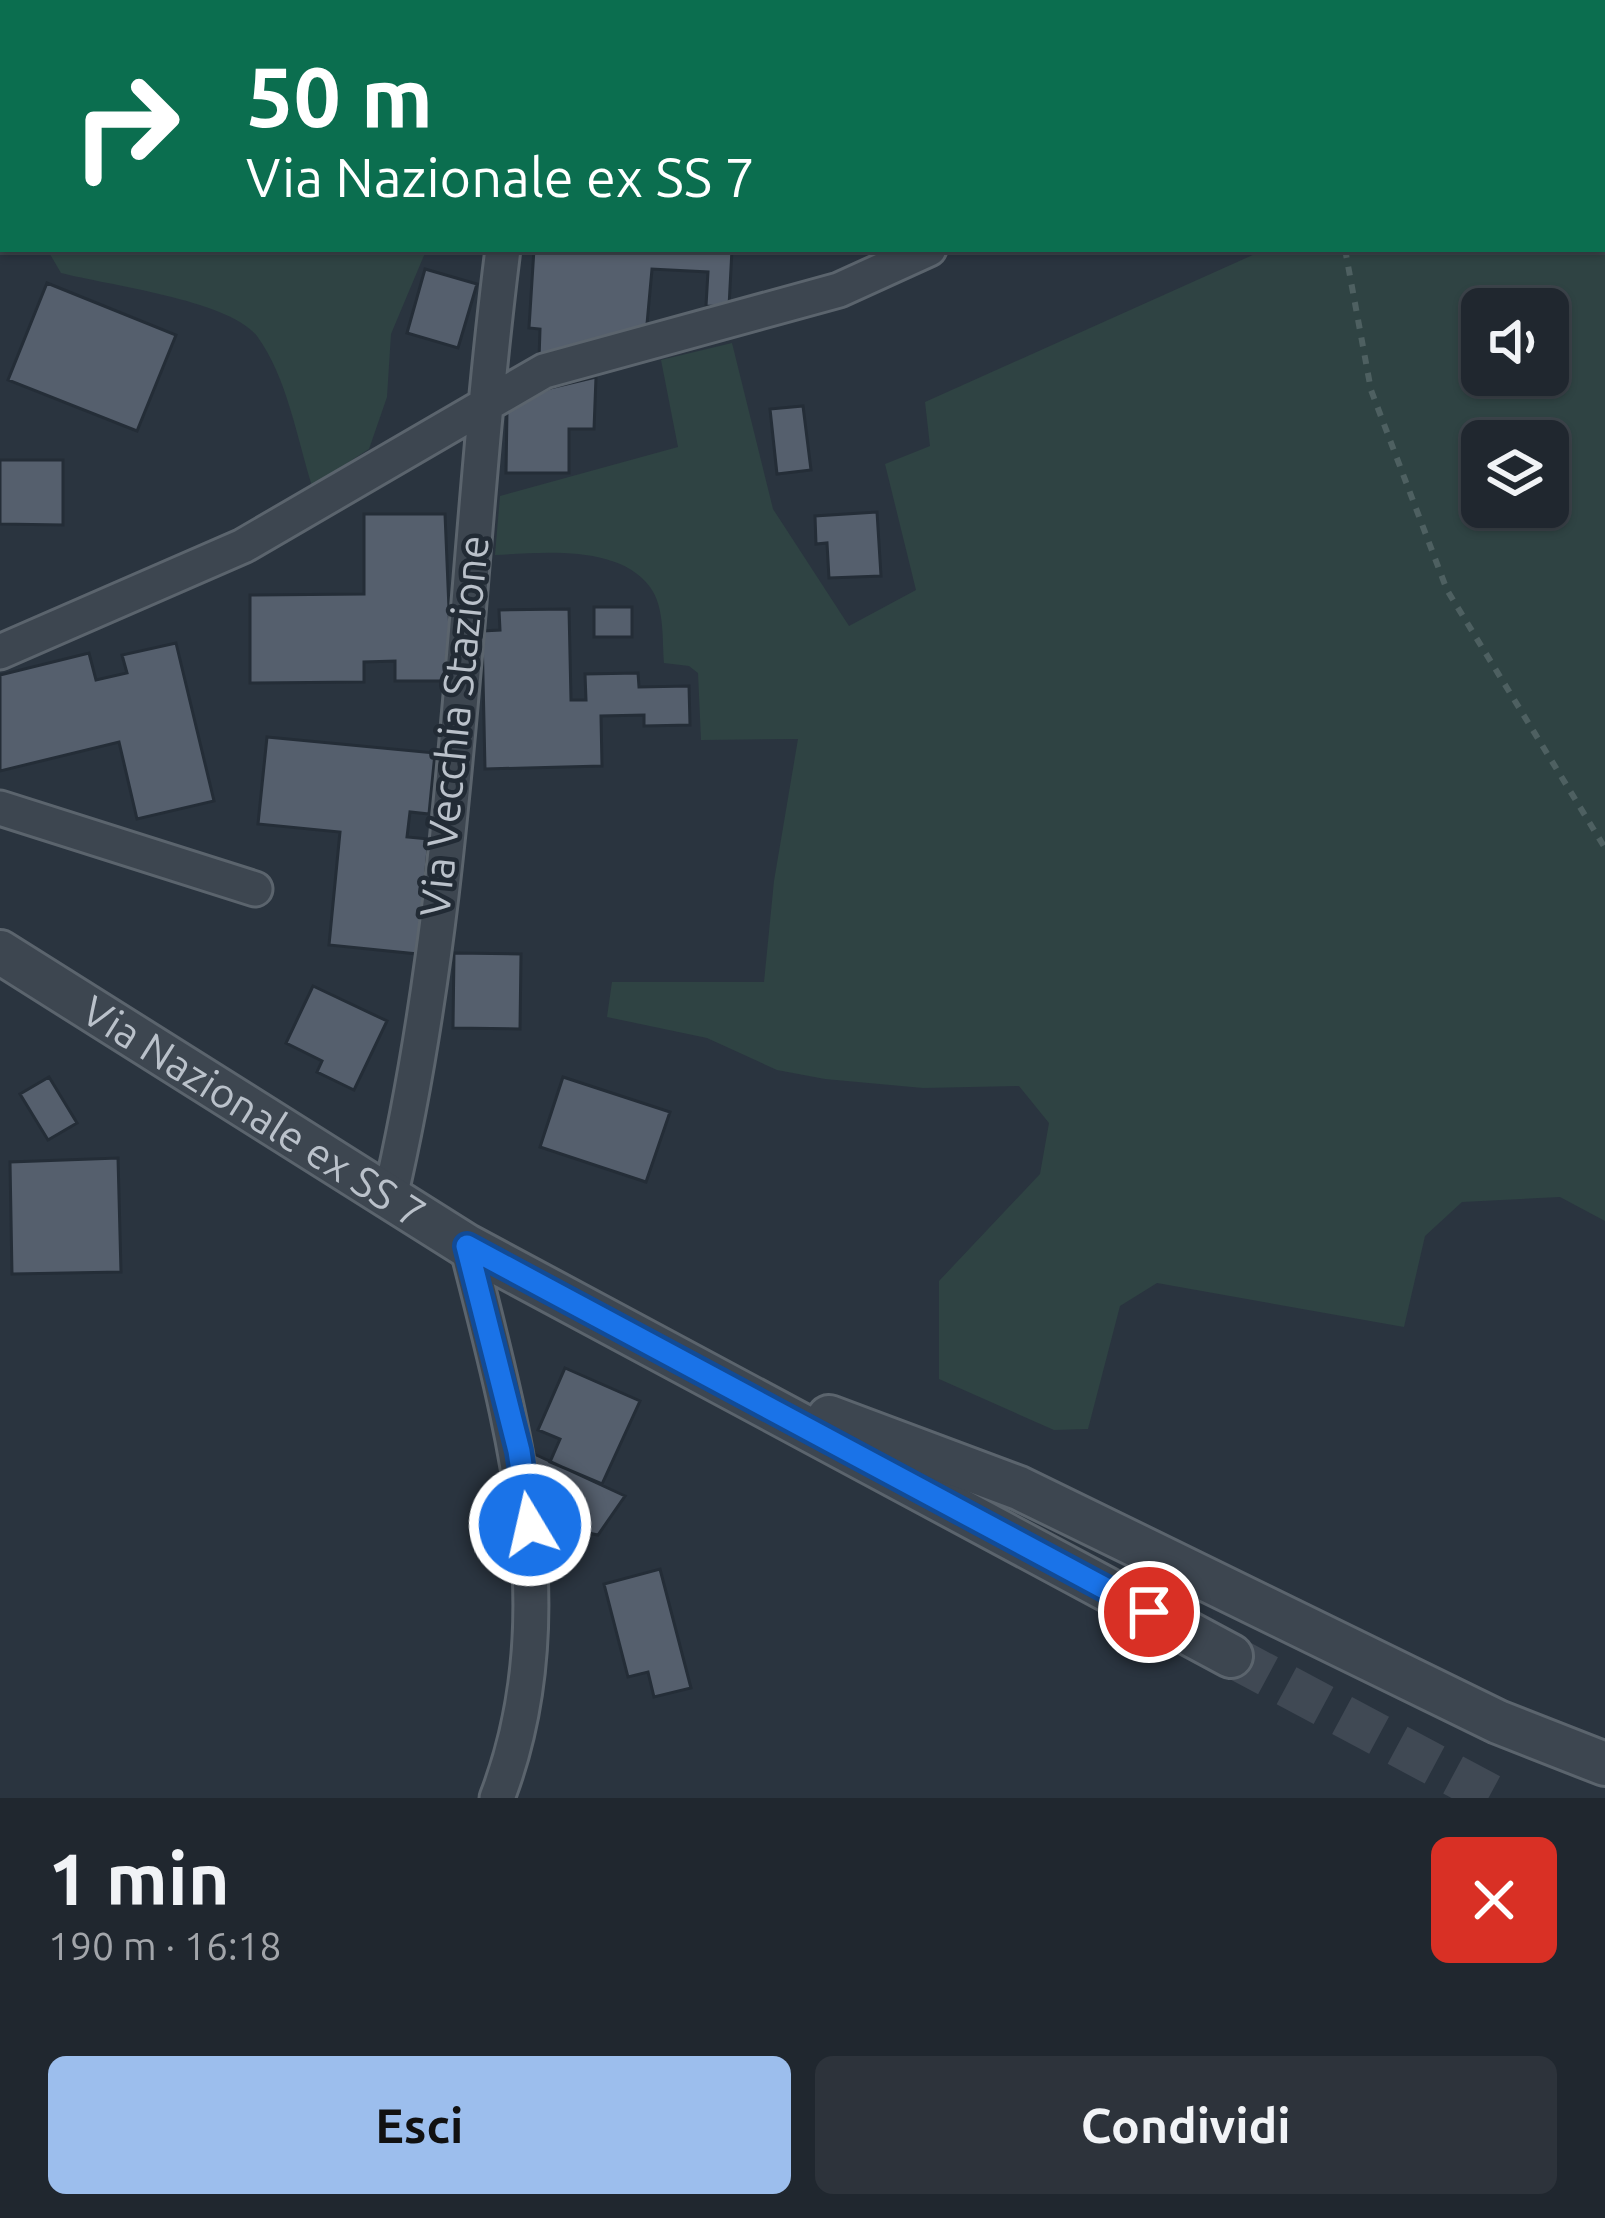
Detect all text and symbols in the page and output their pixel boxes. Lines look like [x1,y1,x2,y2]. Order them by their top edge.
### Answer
icon: right [48,48,204,204]
text: 50 m [246,49,433,143]
text: Via Nazionale ex SS 7 [246,147,755,207]
map controls [1461,288,1569,528]
button: sound [1461,288,1569,396]
button: layers [1461,420,1569,528]
street label: Via Vecchia Stazione [410,533,497,919]
street label: Via Nazionale ex SS 7 [74,986,434,1237]
position arrow [467,1462,593,1588]
pin [1098,1561,1200,1663]
icon: arrive [1116,1579,1182,1645]
button: close [1431,1837,1557,1963]
text: 1 min [48,1838,230,1919]
text: 190 m · 16:18 [48,1924,282,1967]
button: Esci [48,2056,791,2194]
button: Condividi [815,2056,1557,2194]

